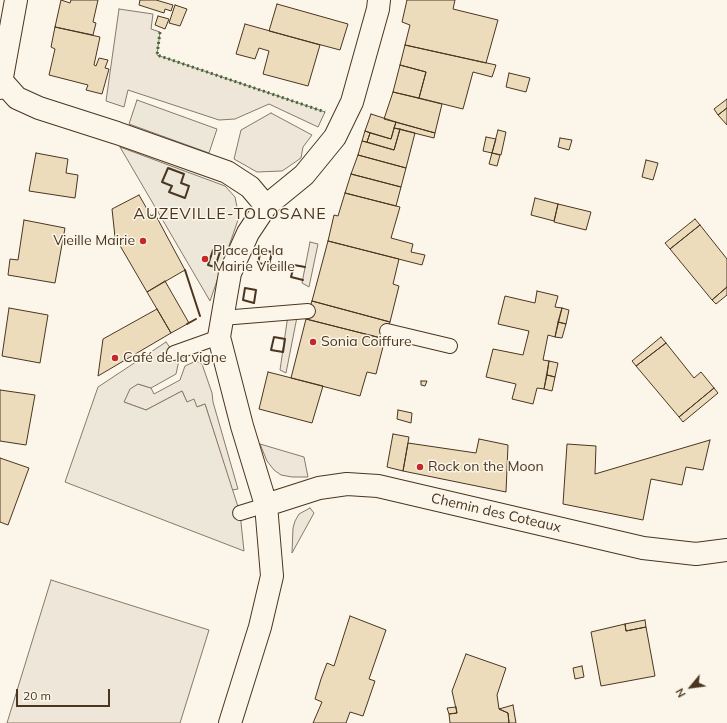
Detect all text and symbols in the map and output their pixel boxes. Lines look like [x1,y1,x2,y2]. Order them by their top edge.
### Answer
district label: AUZEVILLE-TOLOSANE [133,204,327,224]
place label: Vieille Mairie [53,233,135,249]
marker: Vieille Mairie [138,236,148,246]
place label: Place de la Mairie Vieille [213,243,295,276]
marker: Place de la Mairie Vieille [200,254,210,264]
place label: Sonia Coiffure [321,334,412,350]
marker: Sonia Coiffure [308,337,318,347]
place label: Café de la vigne [123,350,227,366]
marker: Café de la vigne [110,353,120,363]
place label: Rock on the Moon [428,459,544,475]
marker: Rock on the Moon [415,462,425,472]
street label: Chemin des Coteaux [429,490,563,536]
north arrow [671,667,711,707]
scale bar [18,681,112,707]
text: N [672,686,689,700]
text: 20 m [23,688,51,703]

